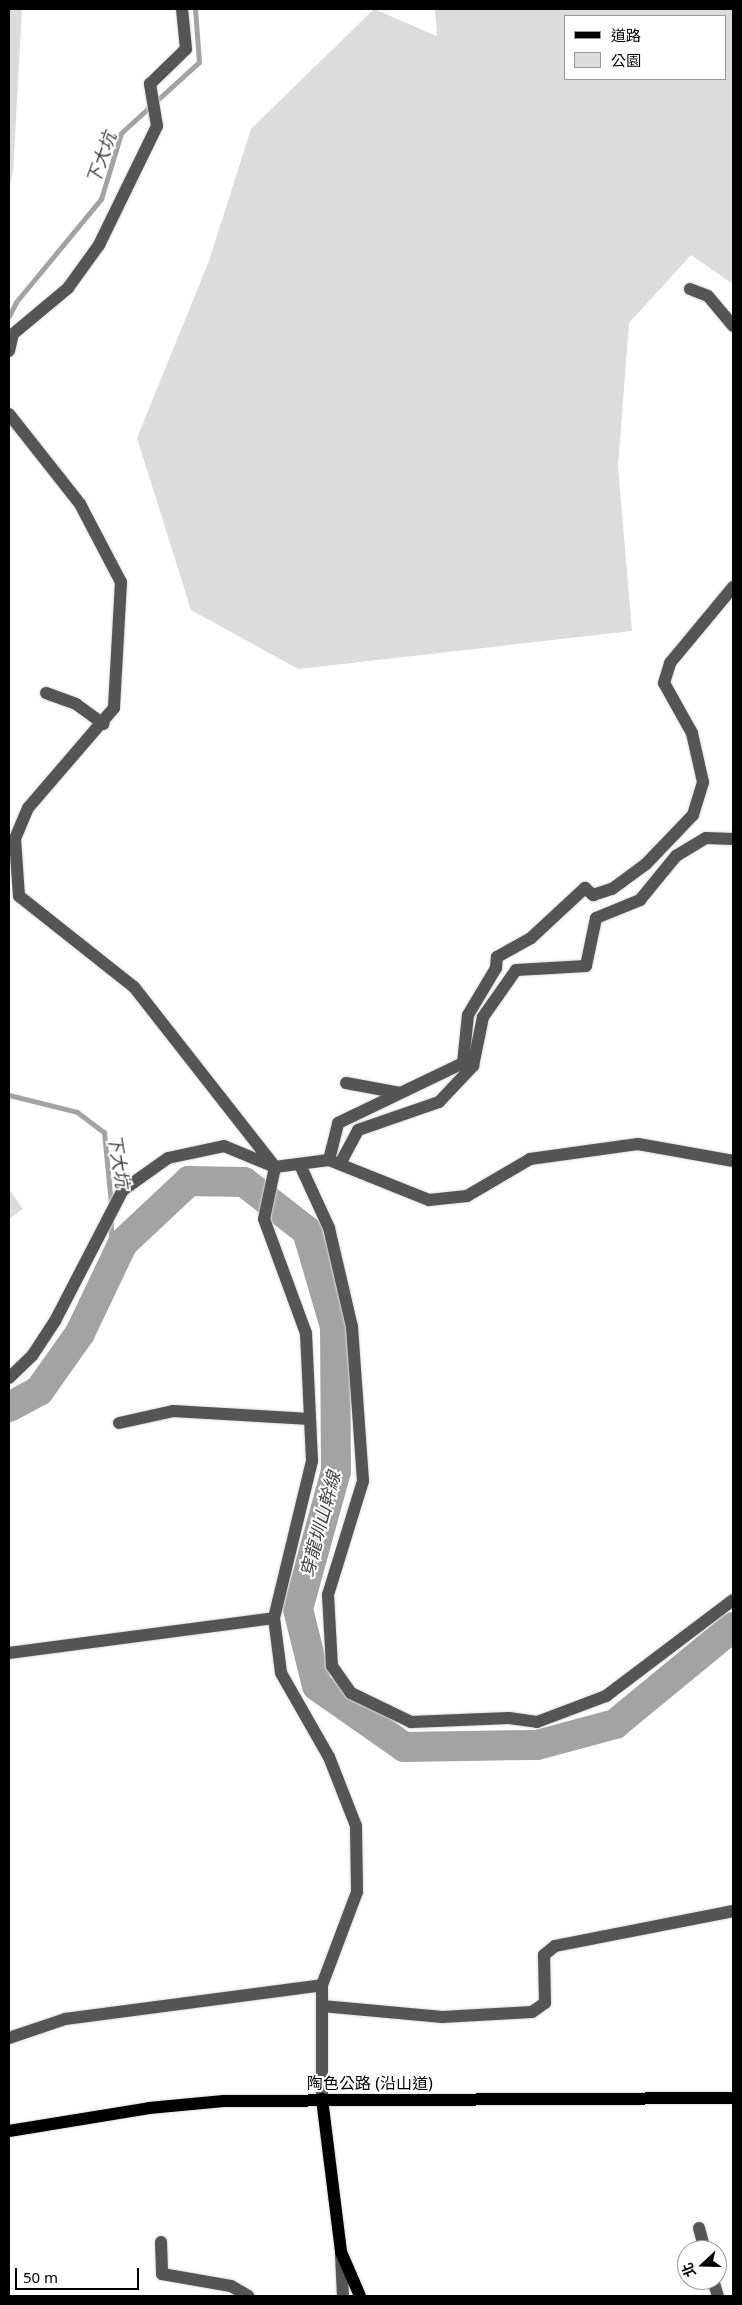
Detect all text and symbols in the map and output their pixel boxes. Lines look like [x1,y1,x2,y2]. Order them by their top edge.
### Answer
legend [564,15,727,80]
text: 道路 [611,25,641,45]
text: 公園 [611,50,641,70]
water label: 下大坑 [82,129,120,187]
water label: 下大坑 [104,1133,134,1189]
water label: 穿龍圳山幹線 [296,1469,344,1579]
street label: 陶色公路 (沿山道) [307,2073,433,2093]
north arrow [677,2240,727,2290]
scale bar [18,2258,141,2290]
text: 北 [677,2260,700,2280]
text: 50 m [23,2267,58,2287]

